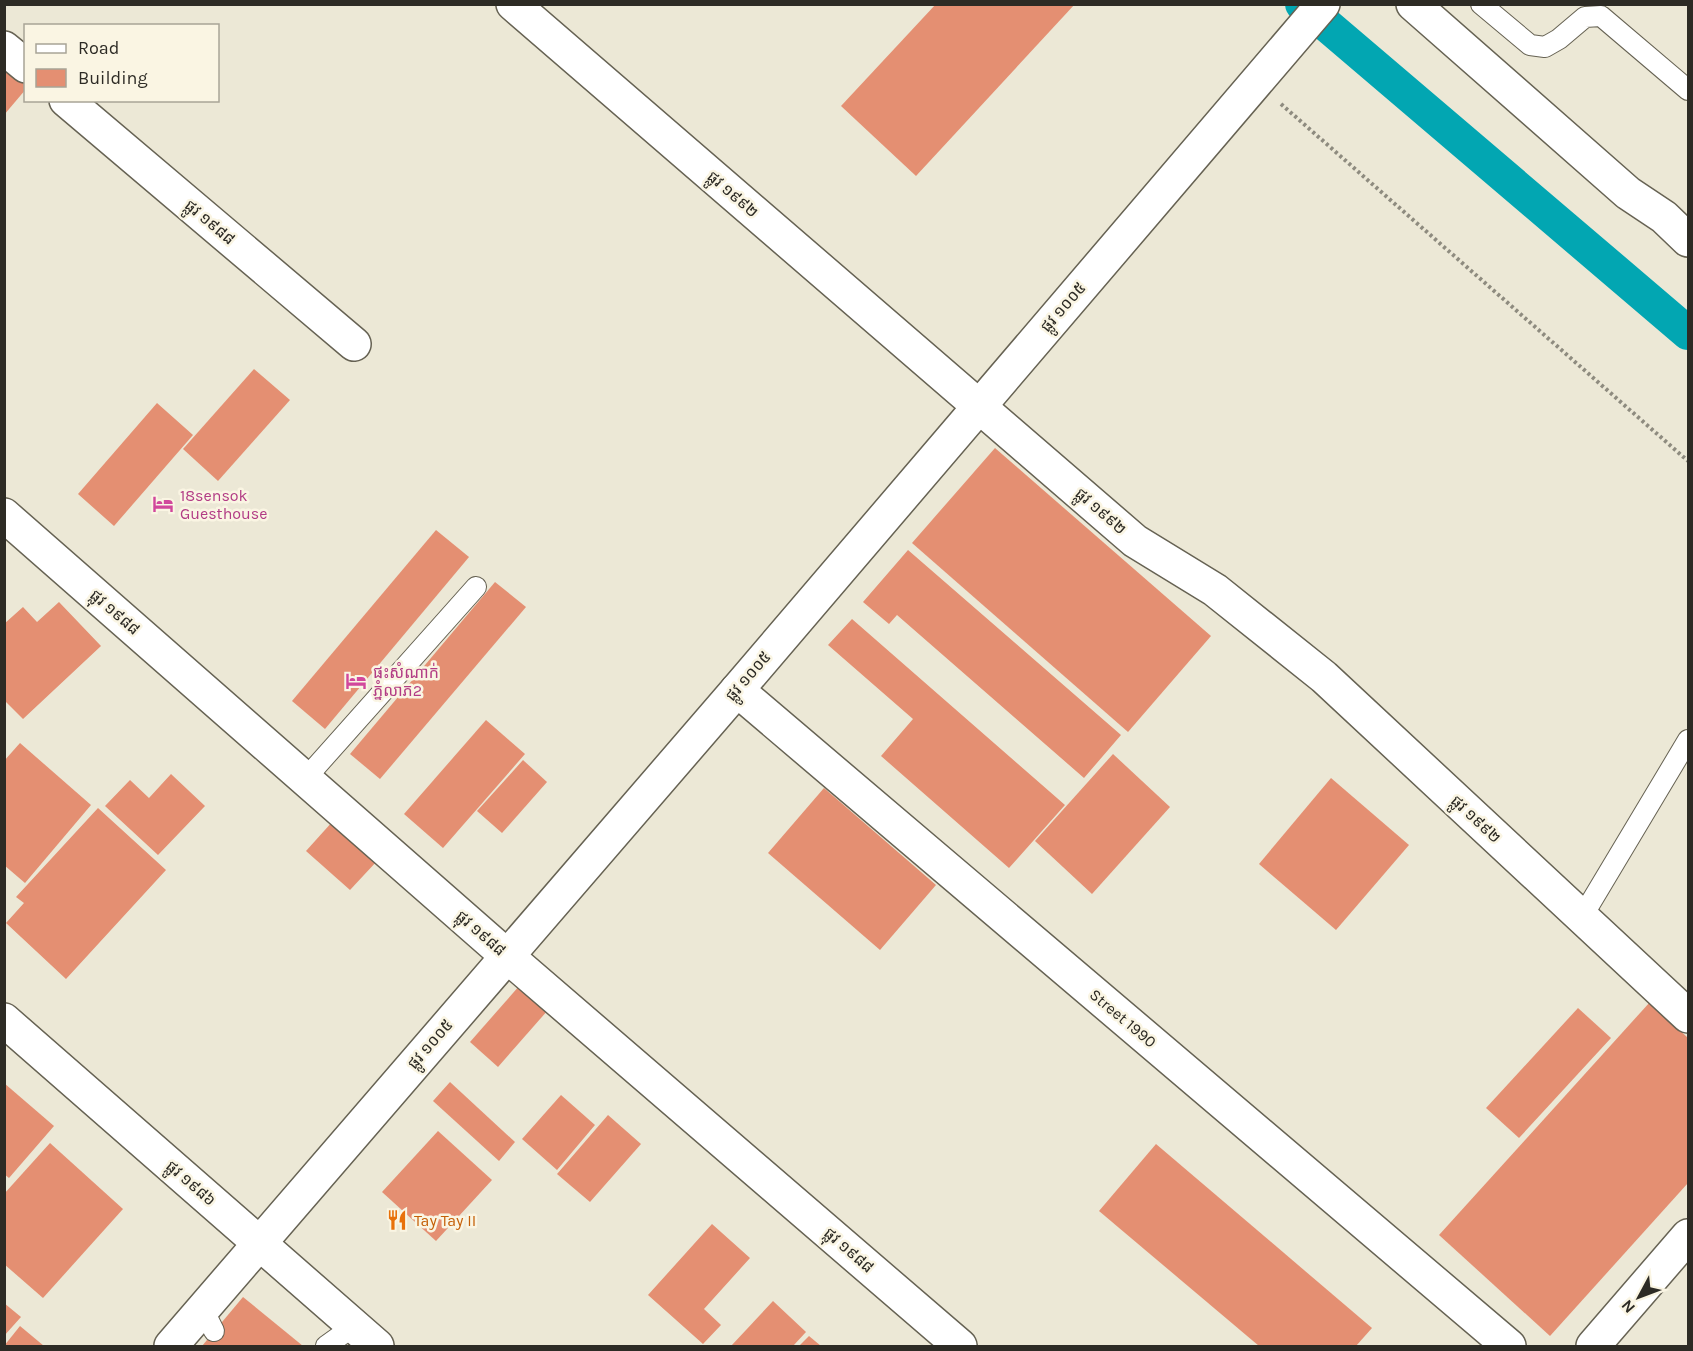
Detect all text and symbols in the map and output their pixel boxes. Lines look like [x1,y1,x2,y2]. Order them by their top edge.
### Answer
legend [24,24,219,102]
text: Road [78,37,119,59]
text: Building [78,67,148,89]
street label: ផ្លូវ ១៩៩២ [700,167,763,225]
street label: ផ្លូវ ១៩៨៨ [178,195,239,252]
street label: ផ្លូវ ១០០៥ [1036,278,1093,339]
street label: ផ្លូវ ១៩៩២ [1068,484,1131,542]
place label: 18sensok Guesthouse [180,486,267,523]
hotel icon: 18sensok Guesthouse [151,492,175,516]
street label: ផ្លុវ ១៩៨៨ [82,585,144,643]
street label: ផ្លូវ ១០០៥ [721,647,778,708]
place label: ផ្ទះសំណាក់ ភ្នំលាភ2 [373,662,439,700]
hotel icon: ផ្ទះសំណាក់ ភ្នំលាភ2 [344,669,368,693]
street label: ផ្លូវ ១៩៩២ [1444,791,1505,850]
street label: ផ្លុវ ១៩៨៨ [448,906,510,964]
street label: Street 1990 [1086,985,1160,1051]
street label: ផ្លូវ ១០០៥ [403,1015,460,1076]
street label: ផ្លូវ ១៩៨៦ [159,1156,220,1213]
restaurant icon: Tay Tay II [385,1208,409,1232]
place label: Tay Tay II [414,1211,476,1230]
street label: ផ្លុវ ១៩៨៨ [816,1223,878,1281]
north arrow [1609,1267,1669,1327]
text: N [1617,1296,1639,1317]

